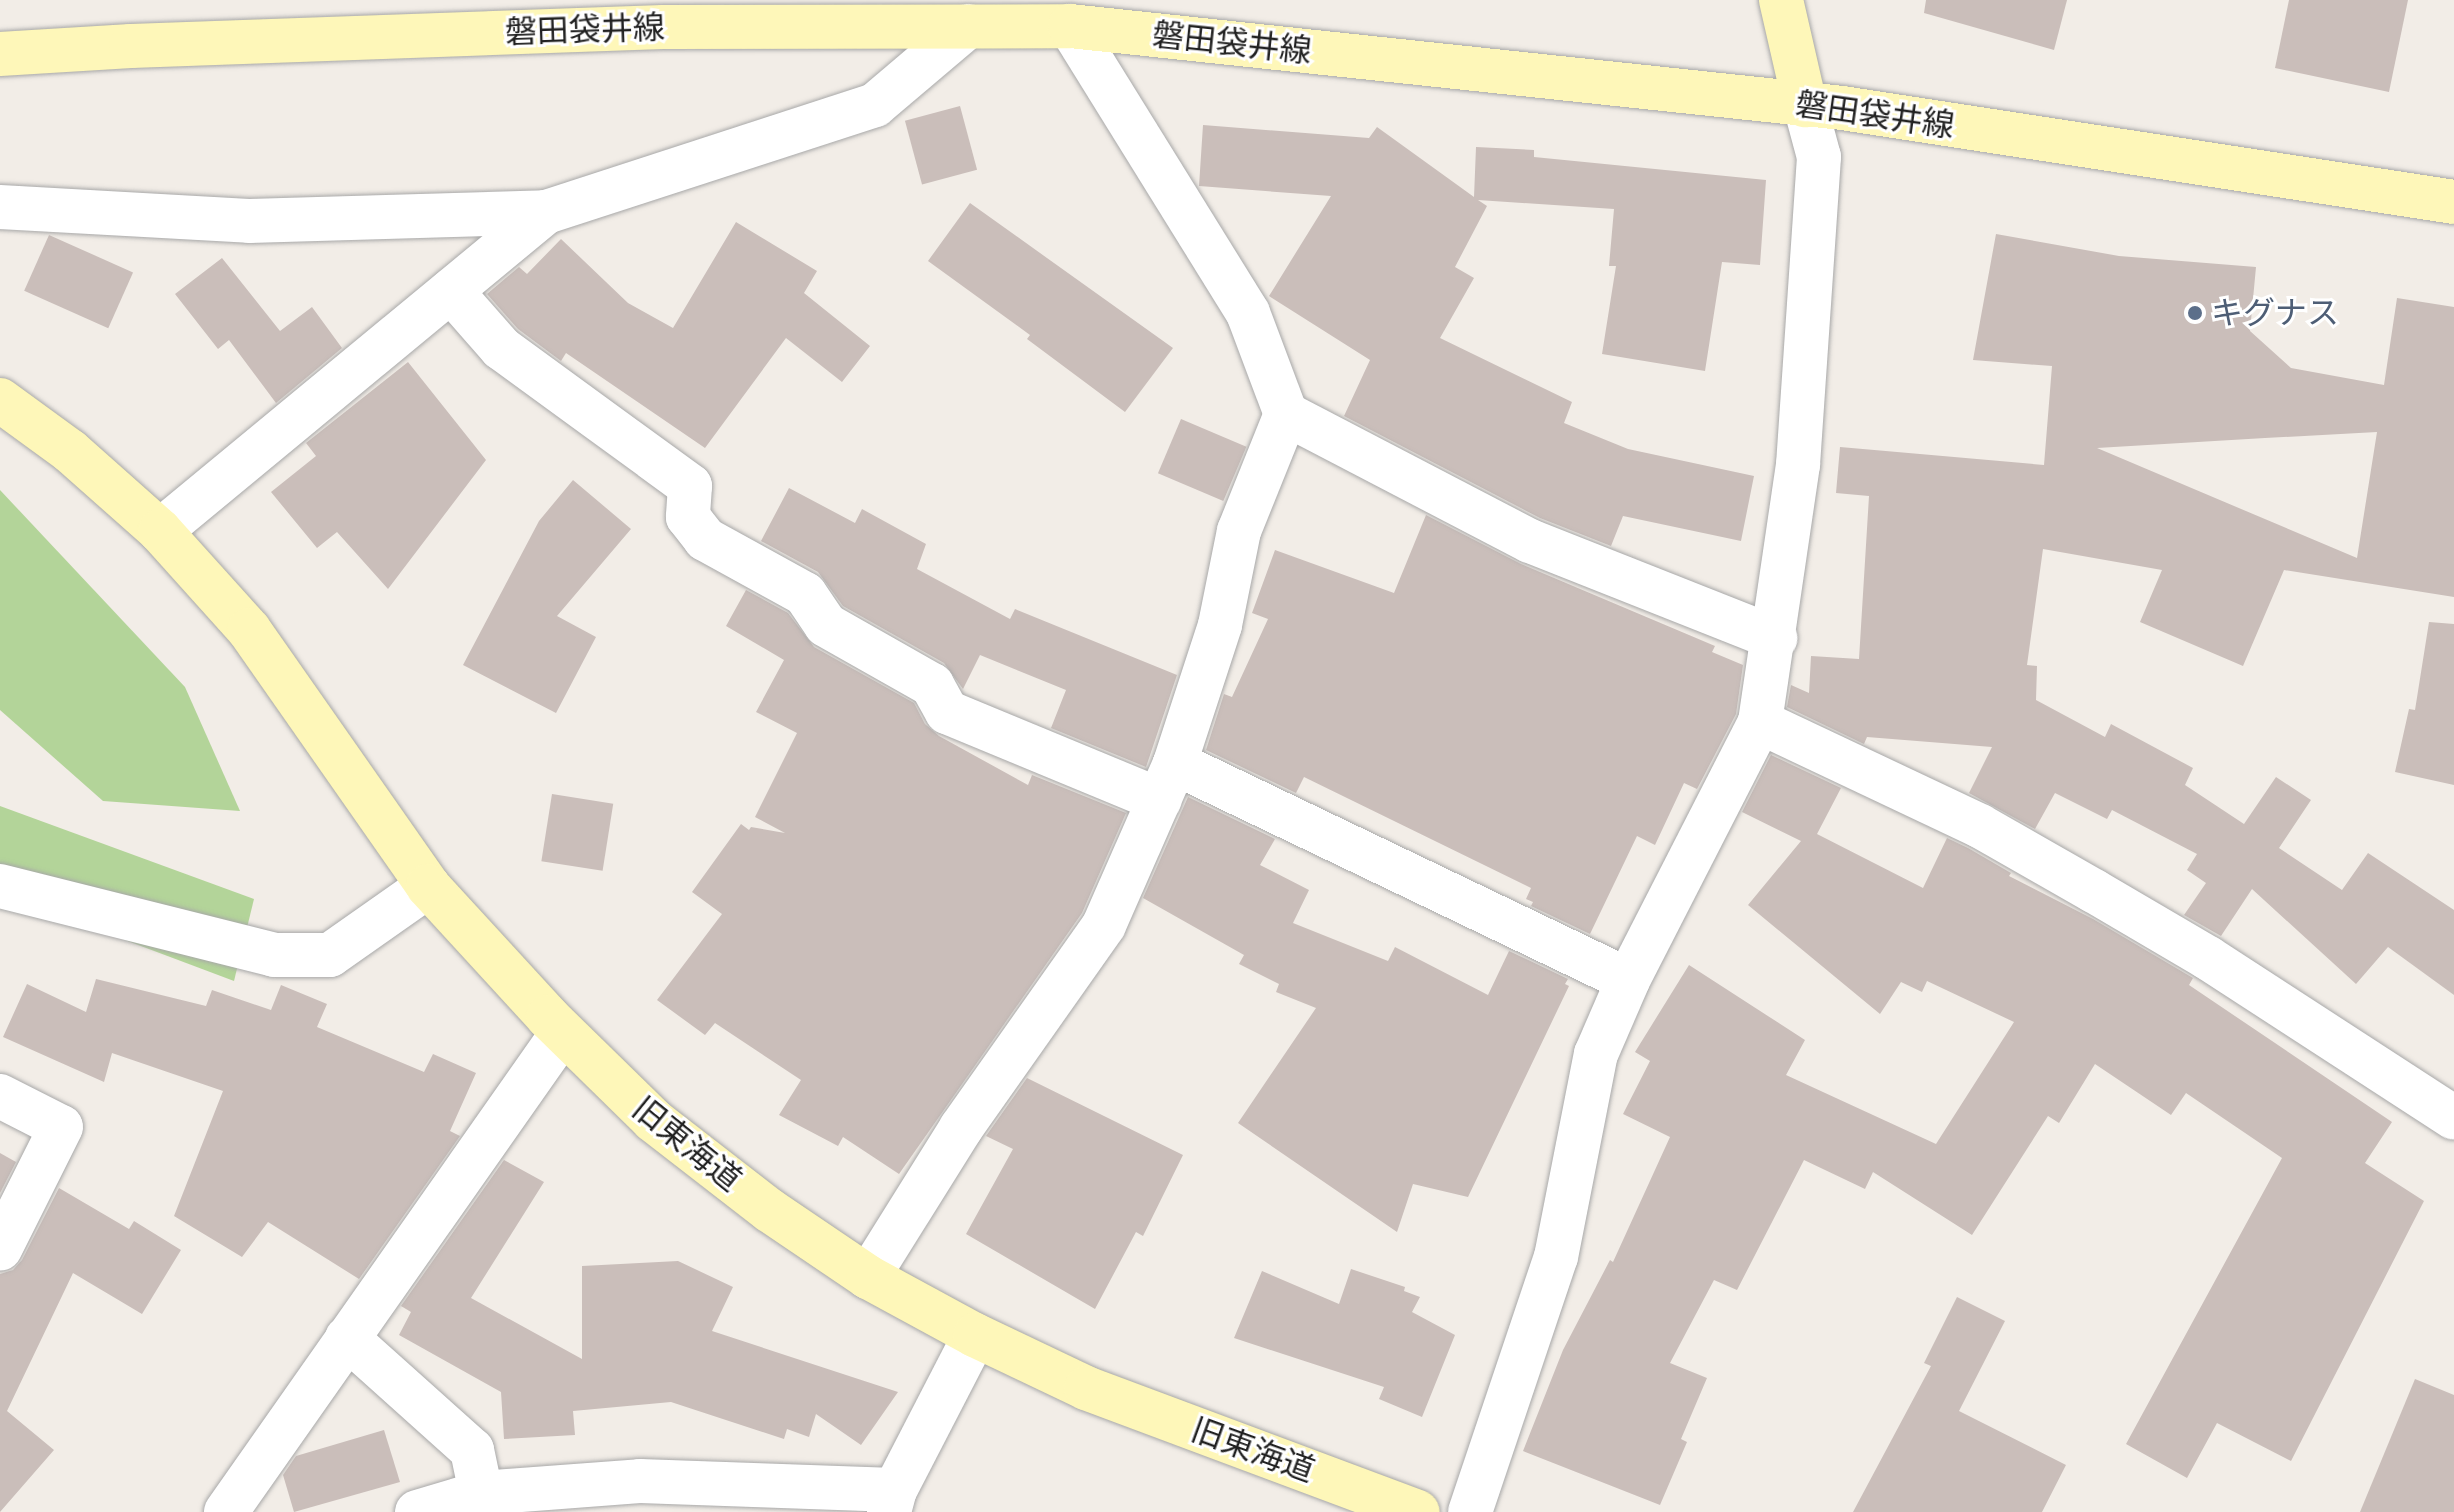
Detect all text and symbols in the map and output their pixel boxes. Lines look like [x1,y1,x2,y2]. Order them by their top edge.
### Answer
street label: 磐田袋井線 [504,8,666,52]
street label: 磐田袋井線 [1150,16,1314,70]
street label: 磐田袋井線 [1793,85,1957,145]
place label: キグナス [2211,294,2339,332]
marker: キグナス [2186,304,2204,322]
street label: 旧東海道 [625,1089,749,1199]
street label: 旧東海道 [1186,1410,1320,1490]

